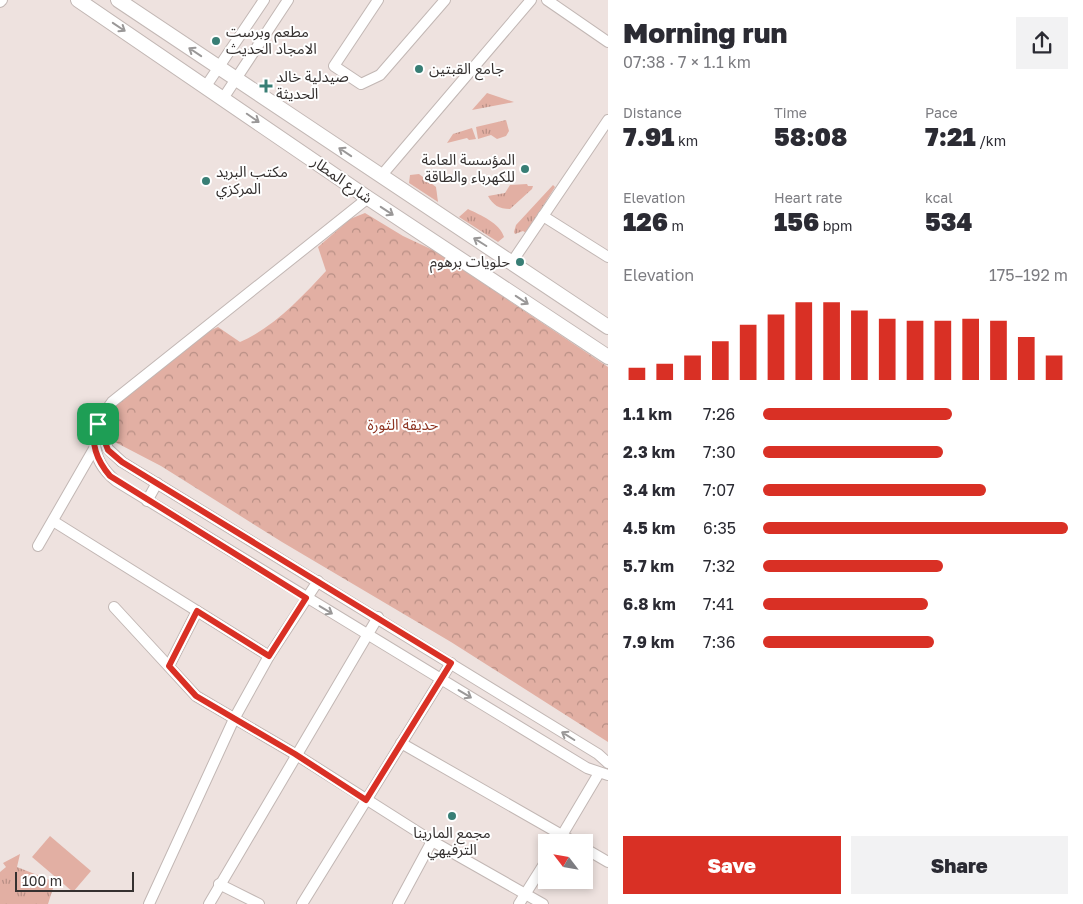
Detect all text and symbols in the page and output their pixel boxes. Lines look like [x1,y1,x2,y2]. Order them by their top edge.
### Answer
text: Morning run [623,16,787,49]
button: share [1016,17,1068,69]
one-way arrow [111,22,125,32]
place label: مطعم وبرست الامجاد الحديث [226,22,317,57]
marker: مطعم وبرست الامجاد الحديث [210,35,222,47]
one-way arrow [189,46,203,56]
text: 07:38 · 7 × 1.1 km [623,52,751,72]
place label: جامع القبتين [429,59,504,81]
marker: جامع القبتين [413,63,425,75]
place label: صيدلية خالد الحديثة [276,67,349,102]
marker: صيدلية خالد الحديثة [260,80,272,92]
text: Distance [623,104,682,121]
text: Time [774,104,807,121]
text: Pace [925,104,958,121]
one-way arrow [246,113,260,123]
text: 7.91 [623,121,674,152]
text: 58:08 [774,121,847,152]
text: 7:21 [925,121,976,152]
text: km [674,132,698,149]
text: /km [976,132,1006,149]
one-way arrow [338,147,352,157]
place label: المؤسسة العامة للكهرباء والطاقة [421,150,515,186]
street label: شارع المطار [306,151,376,210]
place label: مكتب البريد المركزي [216,162,288,200]
marker: المؤسسة العامة للكهرباء والطاقة [519,163,531,175]
marker: مكتب البريد المركزي [200,175,212,187]
text: Elevation [623,189,685,206]
text: Heart rate [774,189,842,206]
text: kcal [925,189,953,206]
one-way arrow [380,205,394,216]
text: 126 [623,206,668,237]
text: 156 [774,206,819,237]
text: 534 [925,206,972,237]
text: m [668,217,684,234]
text: bpm [819,217,852,234]
one-way arrow [473,237,487,247]
place label: حلويات برهوم [430,252,510,273]
marker: حلويات برهوم [514,256,526,268]
text: Elevation [623,265,694,285]
text: 175–192 m [989,265,1068,285]
one-way arrow [515,295,529,305]
pin [77,403,119,445]
text: 1.1 km [623,404,672,424]
text: 7:26 [703,404,735,424]
icon: arrive [84,410,112,438]
park label: حديقة الثورة [368,415,439,434]
text: 2.3 km [623,442,675,462]
text: 7:30 [703,442,736,462]
text: 3.4 km [623,480,675,500]
text: 7:07 [703,480,735,500]
text: 4.5 km [623,518,675,538]
text: 6:35 [703,518,736,538]
text: 5.7 km [623,556,674,576]
text: 7:32 [703,556,735,576]
text: 6.8 km [623,594,676,614]
text: 7:41 [703,594,734,614]
one-way arrow [319,605,333,615]
text: 7.9 km [623,632,674,652]
text: 7:36 [703,632,735,652]
one-way arrow [458,690,472,700]
one-way arrow [561,730,575,741]
marker: مجمع المارينا الترفيهي [446,810,458,822]
place label: مجمع المارينا الترفيهي [413,823,491,861]
north arrow [538,834,592,889]
map controls [538,834,593,889]
button: Save [623,836,841,894]
button: Share [851,836,1068,894]
scale bar [15,869,134,892]
text: 100 m [22,872,62,889]

